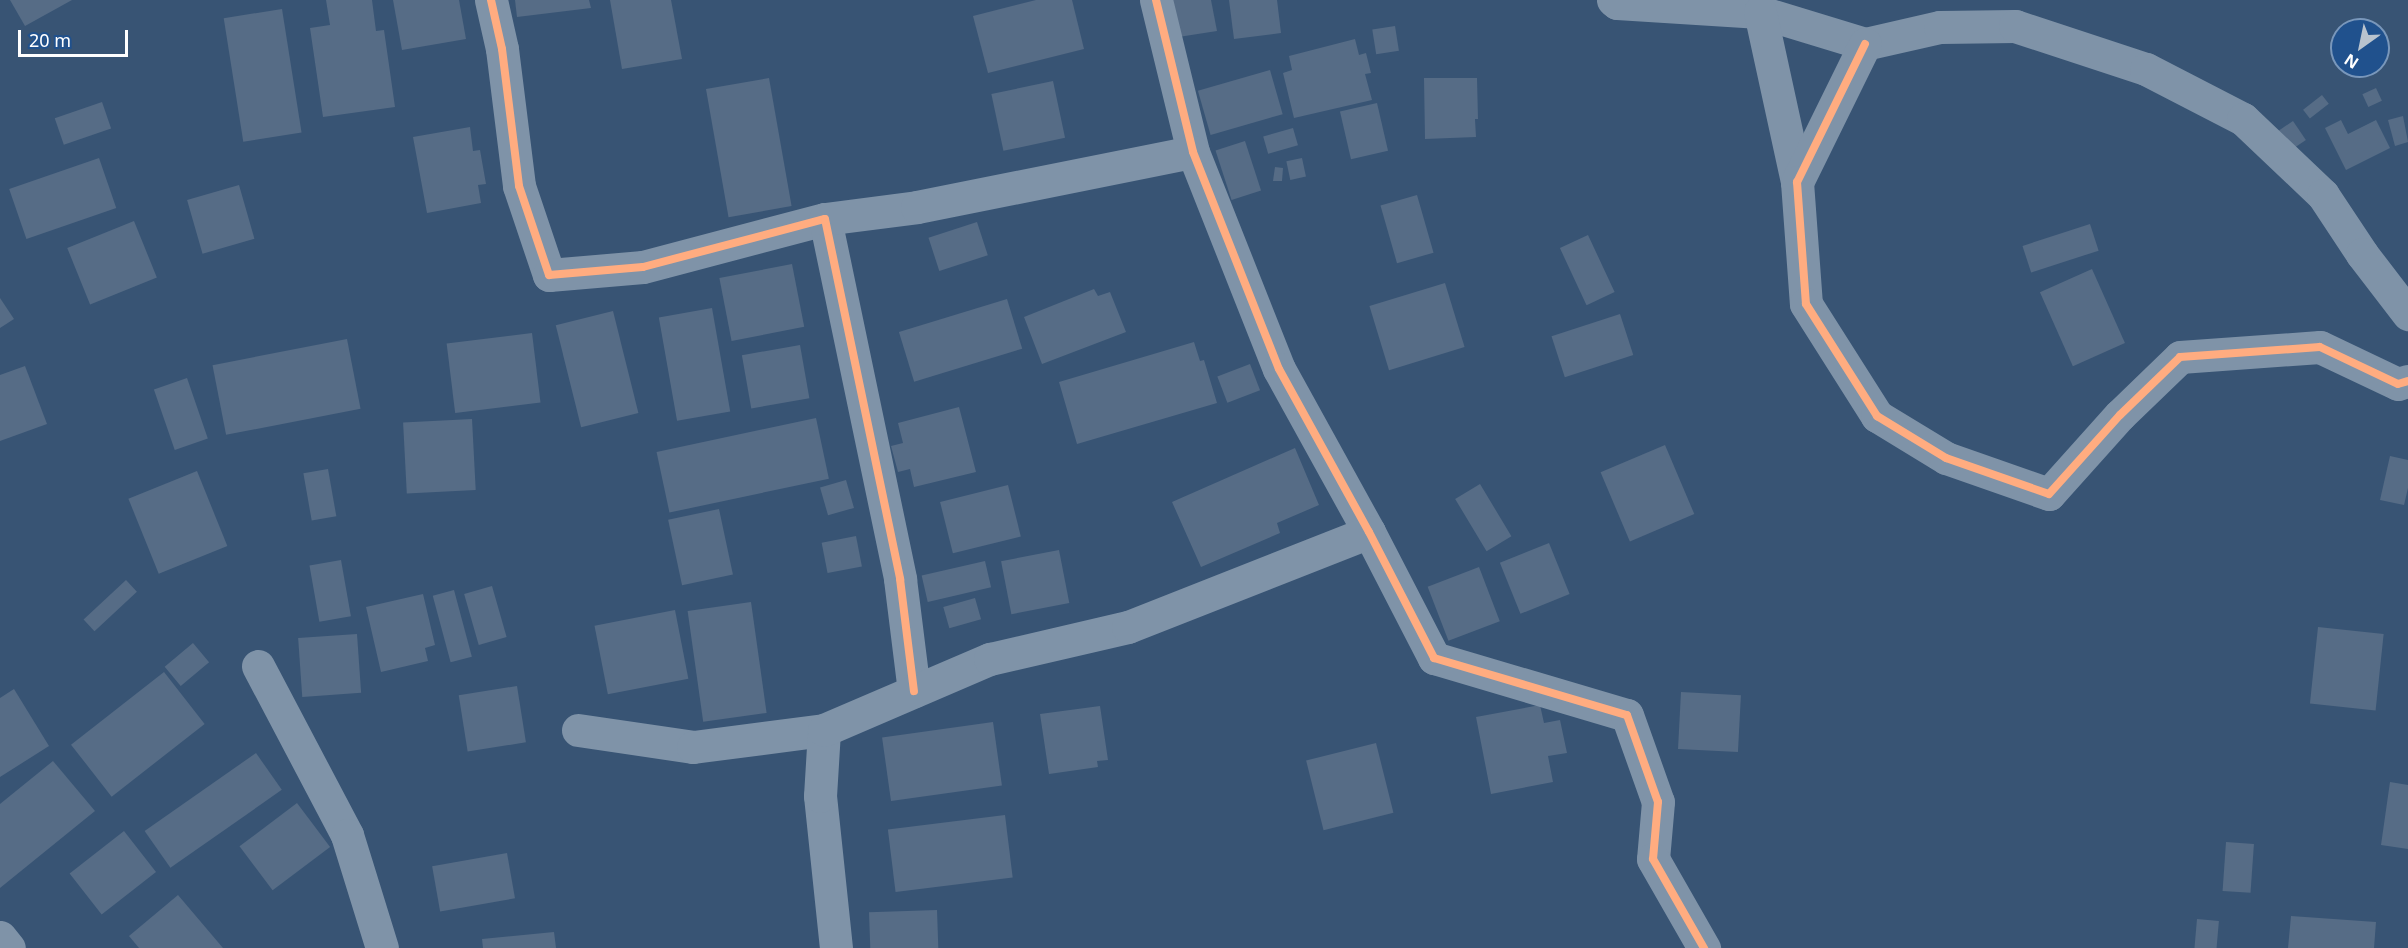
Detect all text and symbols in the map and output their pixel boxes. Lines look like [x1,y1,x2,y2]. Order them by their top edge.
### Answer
scale bar [21,18,130,56]
north arrow [2330,18,2390,78]
text: 20 m [29,28,71,52]
text: N [2340,49,2363,74]

